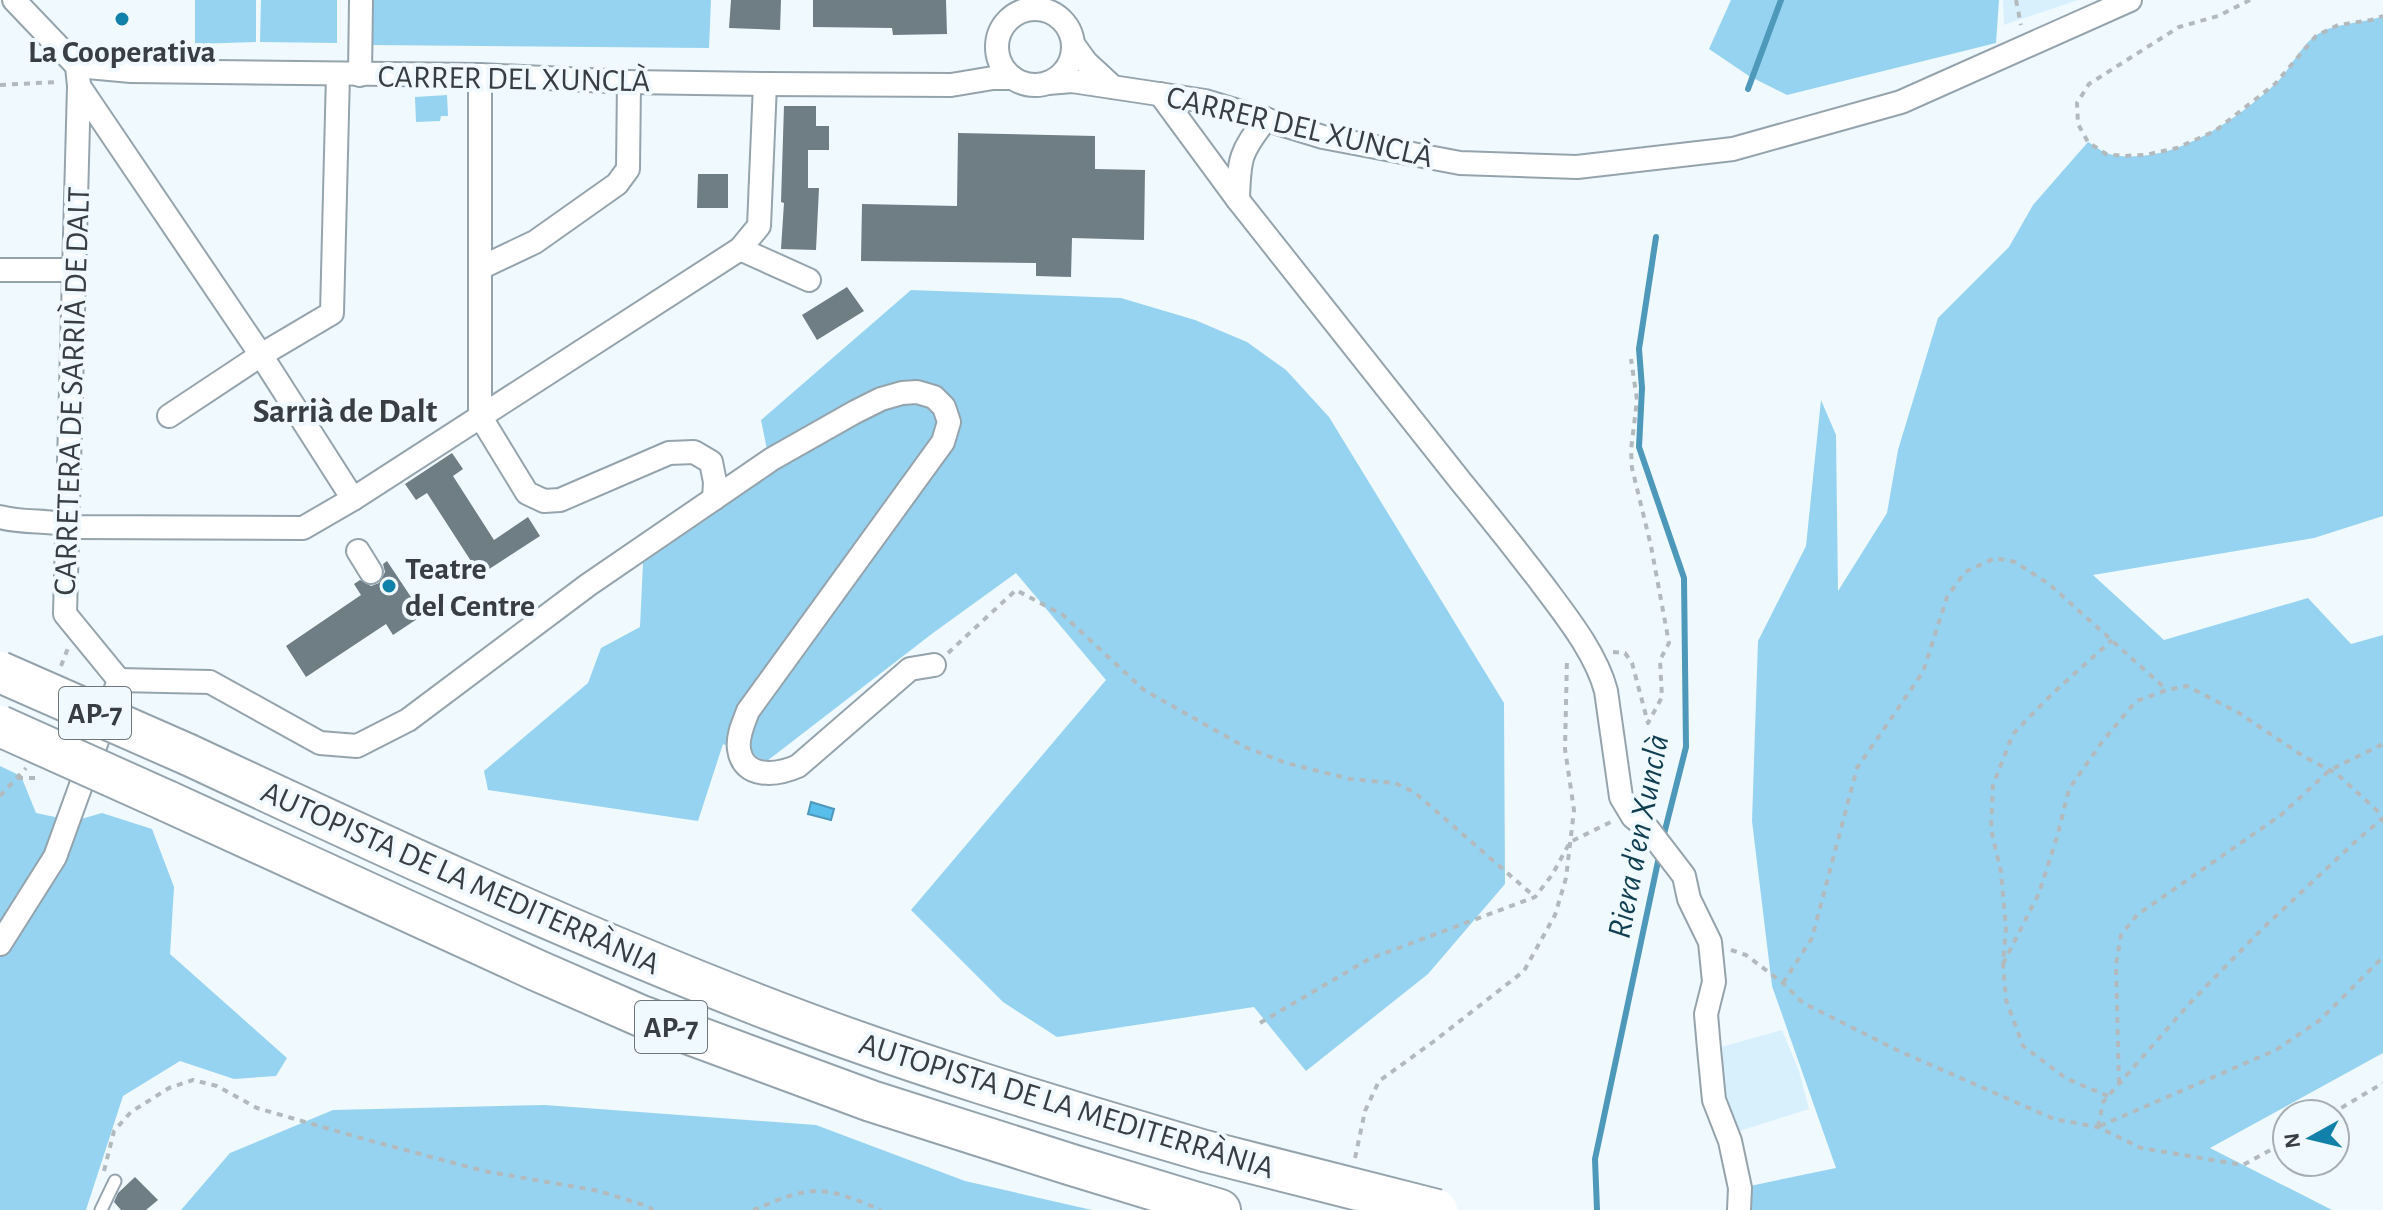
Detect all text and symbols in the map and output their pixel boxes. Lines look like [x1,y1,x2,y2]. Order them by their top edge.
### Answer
marker: La Cooperativa [113,10,131,28]
place label: La Cooperativa [28,36,216,68]
street label: CARRER DEL XUNCLÀ [377,58,651,97]
street label: CARRER DEL XUNCLÀ [1163,78,1437,173]
street label: CARRETERA DE SARRIÀ DE DALT [46,186,95,596]
district label: Sarrià de Dalt [253,395,438,429]
place label: Teatre del Centre [405,553,535,622]
marker: Teatre del Centre [380,577,398,595]
road number: AP-7 [59,687,131,739]
water label: Riera d'en Xunclà [1602,731,1675,941]
street label: AUTOPISTA DE LA MEDITERRÀNIA [257,773,666,980]
road number: AP-7 [635,1001,707,1053]
street label: AUTOPISTA DE LA MEDITERRÀNIA [855,1025,1279,1184]
north arrow [2271,1098,2351,1178]
text: N [2280,1132,2304,1150]

